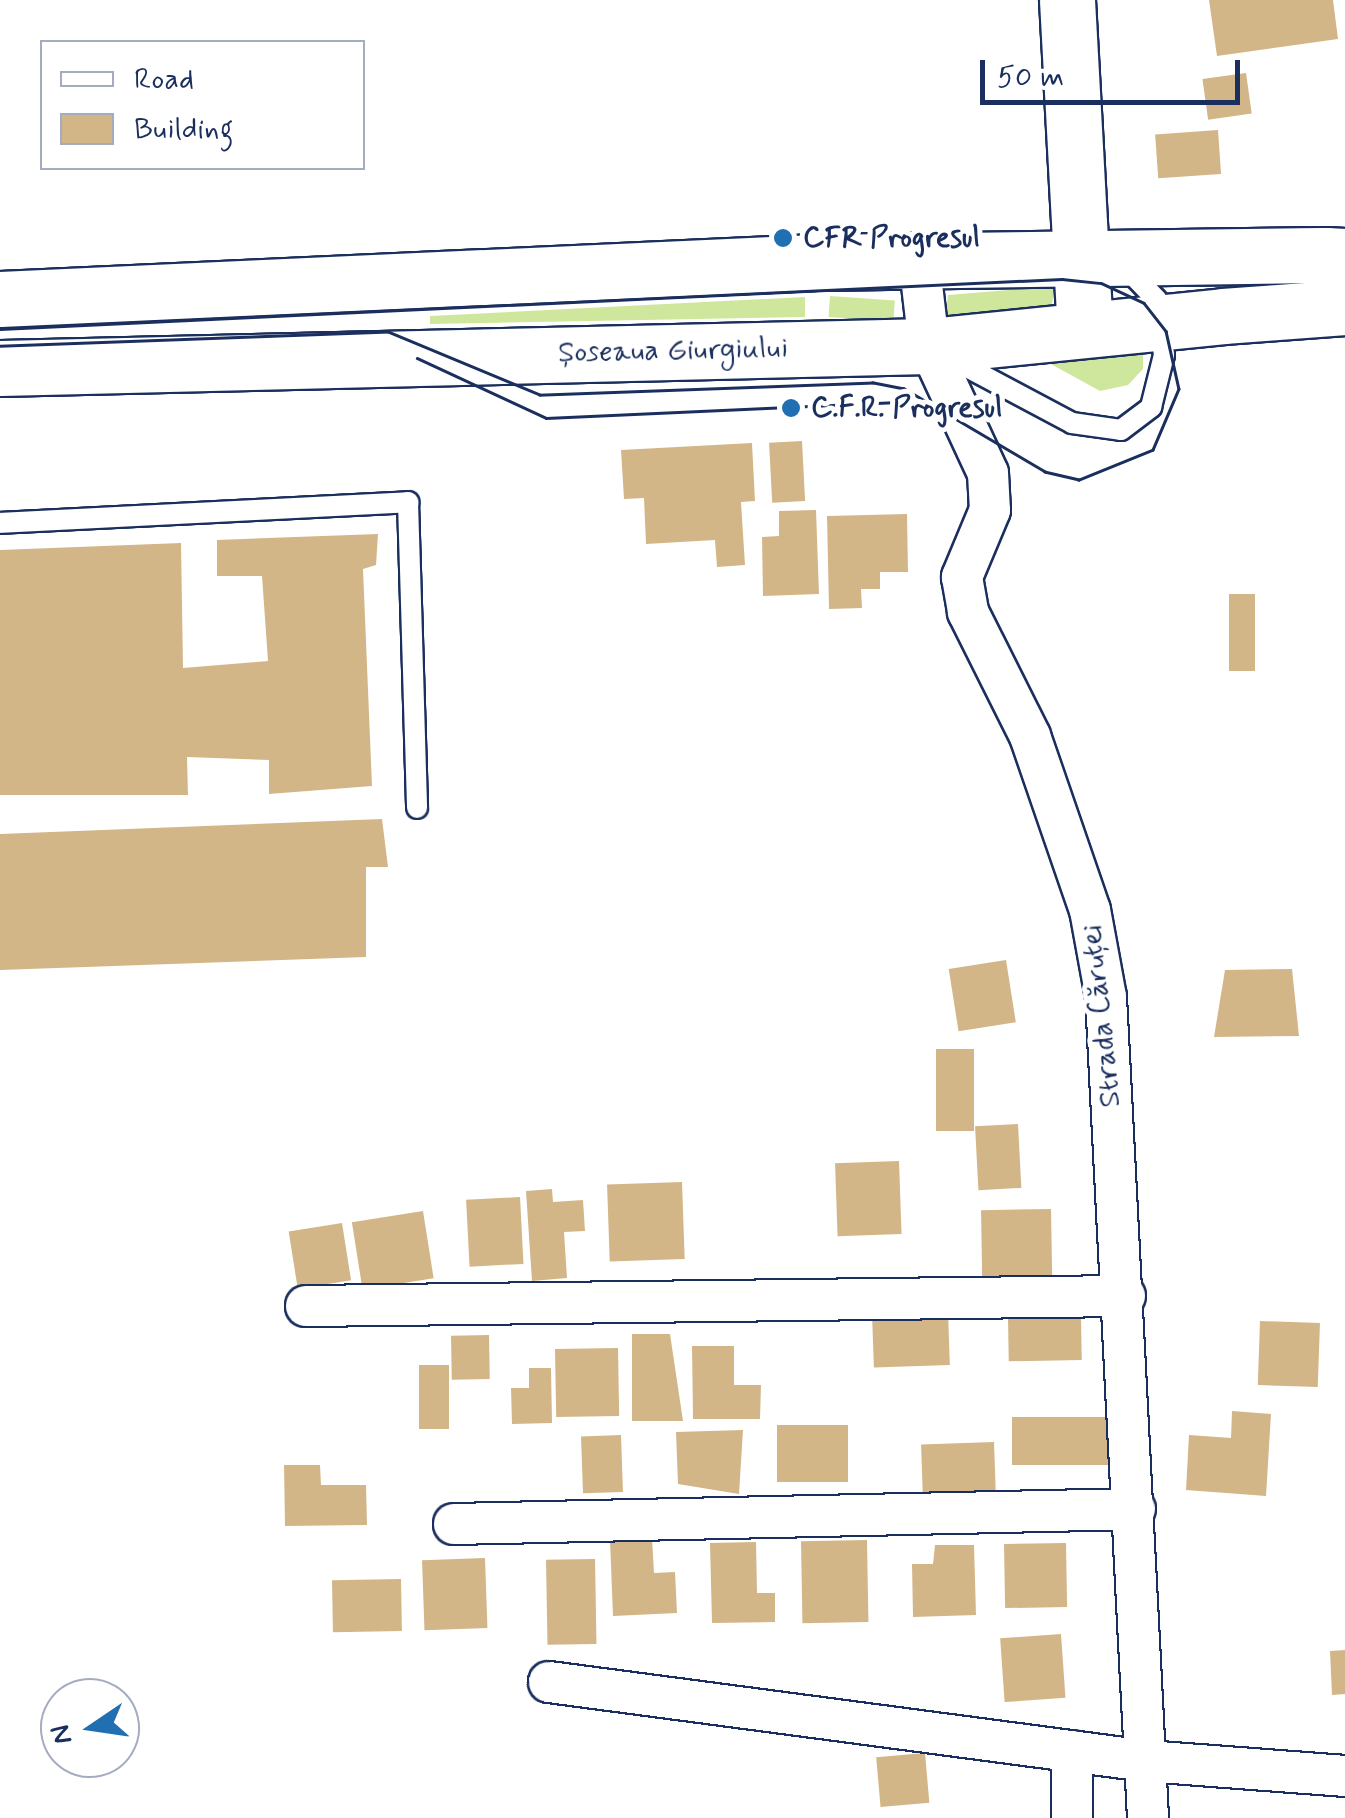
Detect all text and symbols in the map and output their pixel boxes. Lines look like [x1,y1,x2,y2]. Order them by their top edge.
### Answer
legend [40,40,365,170]
scale bar [985,40,1245,102]
text: 50 m [997,58,1064,97]
text: Road [134,60,194,99]
text: Building [134,110,233,149]
place label: CFR Progresul [803,220,980,256]
marker: CFR Progresul [772,227,794,249]
street label: Șoseaua Giurgiului [562,331,784,371]
place label: C.F.R. Progresul [811,390,1002,426]
marker: C.F.R. Progresul [780,397,802,419]
street label: Strada Căruței [1074,921,1130,1111]
north arrow [40,1678,140,1778]
text: N [42,1721,82,1748]

